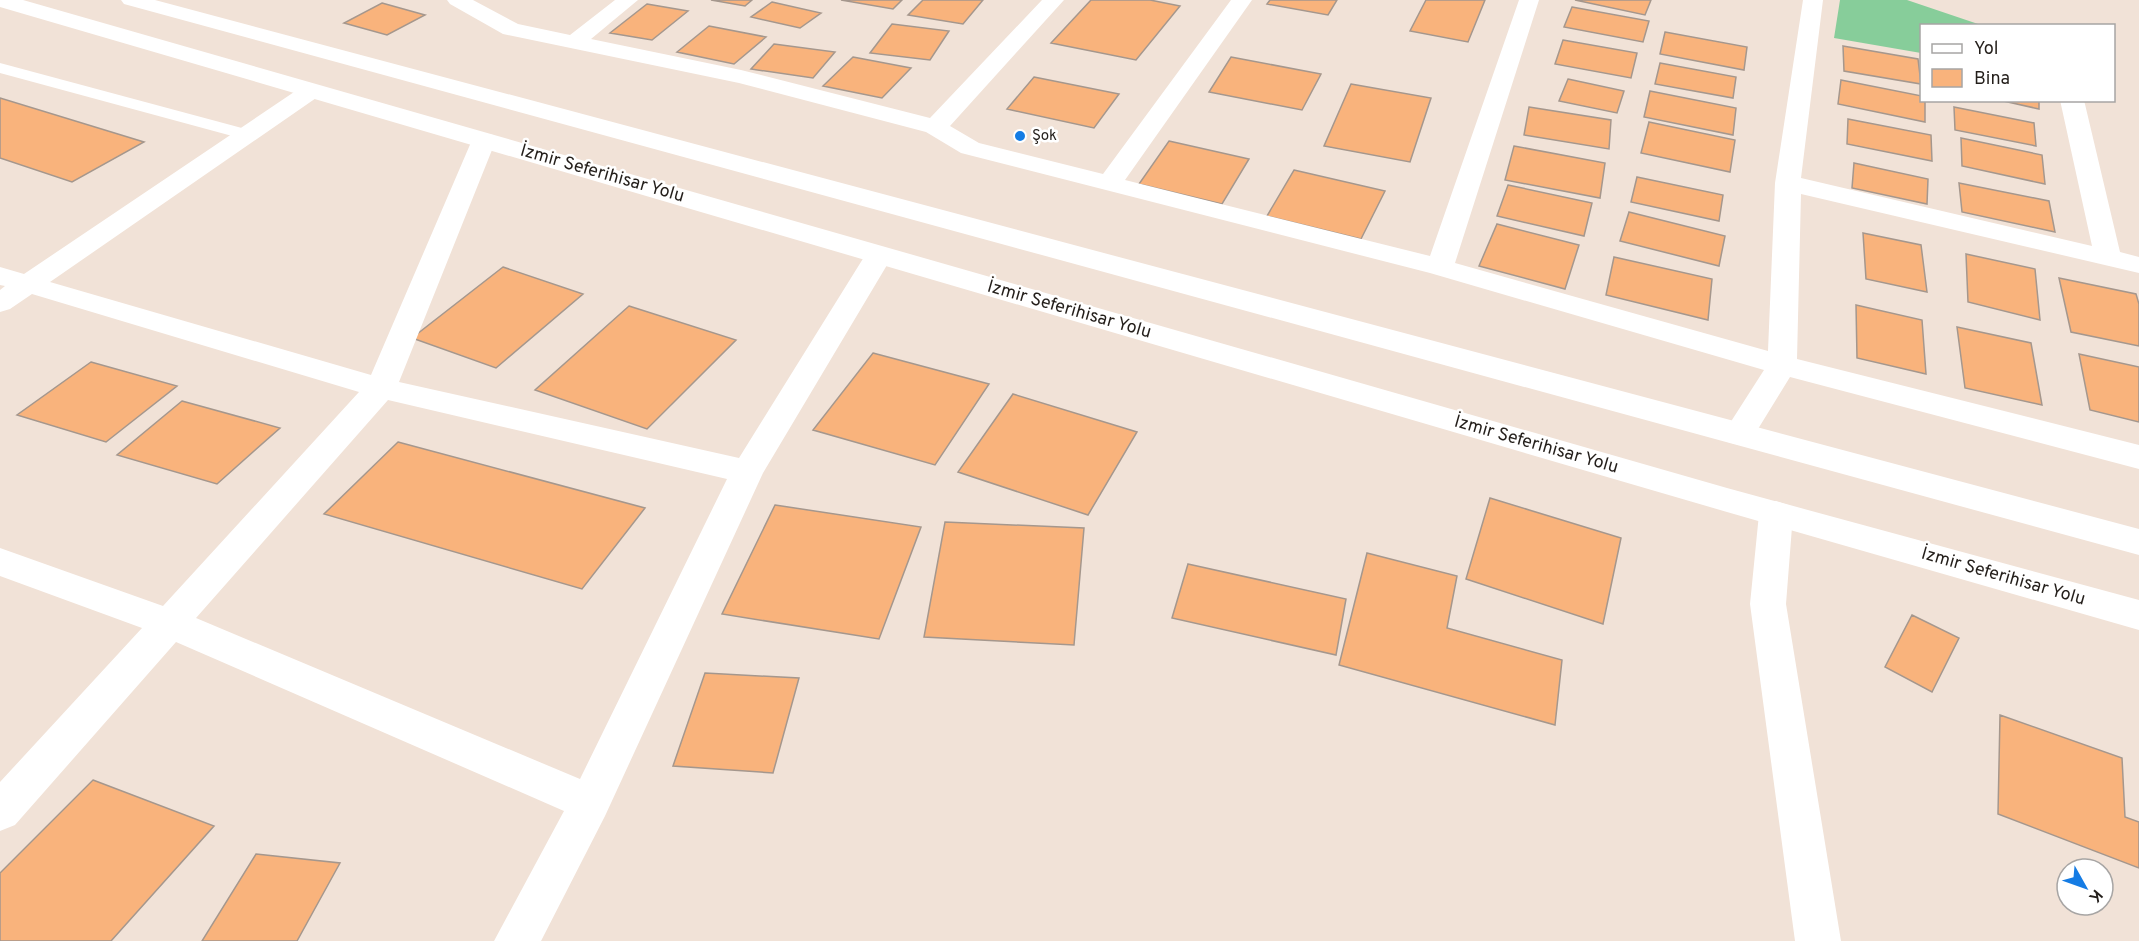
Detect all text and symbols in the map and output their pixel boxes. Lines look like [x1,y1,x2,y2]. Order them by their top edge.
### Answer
legend [1920,24,2115,102]
text: Yol [1974,38,1999,61]
text: Bina [1974,68,2010,91]
place label: Şok [1032,127,1057,146]
marker: Şok [1013,129,1027,143]
street label: İzmir Seferihisar Yolu [517,138,687,208]
street label: İzmir Seferihisar Yolu [984,274,1154,344]
street label: İzmir Seferihisar Yolu [1451,409,1621,479]
street label: İzmir Seferihisar Yolu [1918,541,2088,611]
north arrow [2055,857,2115,917]
text: K [2084,885,2106,906]

